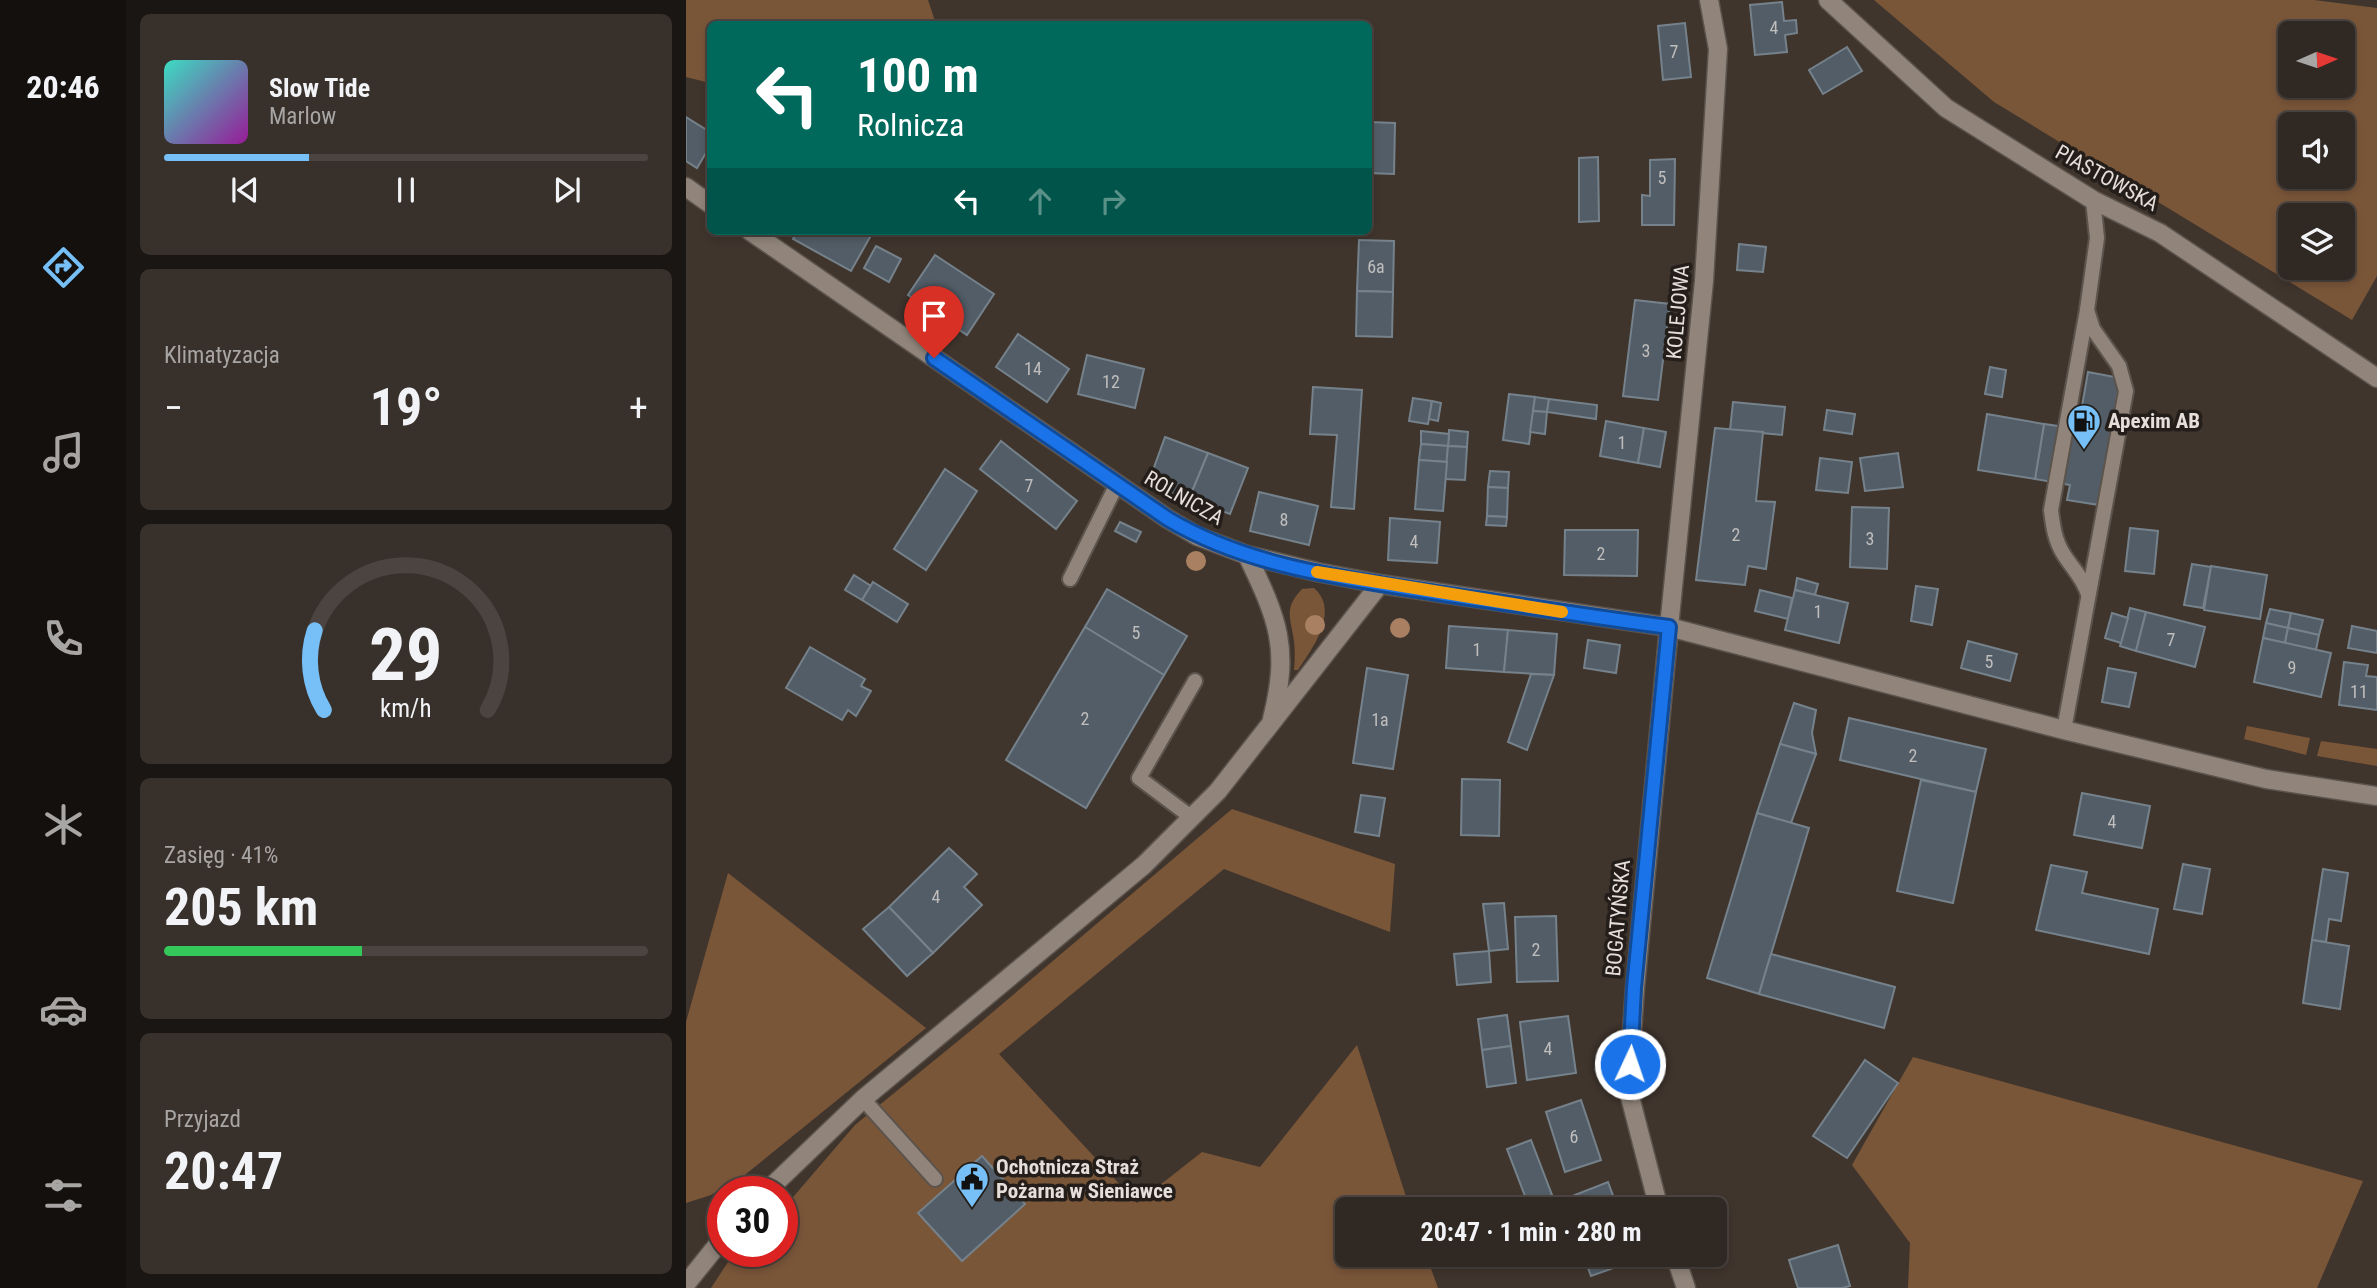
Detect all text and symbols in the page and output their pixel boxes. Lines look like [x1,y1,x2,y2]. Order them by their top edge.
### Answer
house number: 4 [1770,17,1779,38]
north arrow [2278,21,2356,98]
map controls [2278,21,2355,280]
house number: 7 [1670,41,1679,62]
text: 100 m [857,47,979,104]
icon: left [742,49,833,140]
text: 20:46 [26,68,100,106]
text: Slow Tide [269,73,370,103]
text: Marlow [269,103,336,130]
text: Rolnicza [857,106,964,144]
button: sound [2278,112,2355,189]
street label: PIASTOWSKA [2051,140,2163,216]
house number: 5 [1658,167,1667,188]
icon: previous [226,171,264,209]
icon: pause [387,171,425,209]
icon: next [548,171,586,209]
icon: left [948,182,986,220]
icon: ahead [1021,182,1059,220]
icon: right [1094,182,1132,220]
button: layers [2278,203,2355,280]
icon: directions [39,243,88,292]
house number: 6a [1367,256,1385,277]
street label: KOLEJOWA [1662,264,1694,360]
pin [904,286,964,358]
icon: arrive [915,297,953,335]
house number: 3 [1642,340,1650,361]
text: Klimatyzacja [164,342,280,369]
house number: 14 [1024,358,1042,379]
house number: 12 [1102,371,1120,392]
text: 19° [370,377,442,438]
text: − [164,386,183,430]
text: + [629,386,648,430]
fuel station icon: Apexim AB [2065,402,2103,451]
place label: Apexim AB [2108,409,2200,433]
icon: music [39,428,88,477]
house number: 1 [1618,432,1626,453]
street label: ROLNICZA [1140,466,1228,530]
house number: 7 [1025,475,1034,496]
house number: 8 [1280,509,1288,530]
house number: 2 [1732,524,1741,545]
house number: 3 [1866,528,1874,549]
house number: 4 [1410,531,1419,552]
house number: 2 [1597,543,1606,564]
house number: 1 [1814,601,1822,622]
text: 29 [369,612,443,698]
icon: phone [39,614,88,663]
house number: 5 [1132,622,1141,643]
house number: 7 [2167,629,2176,650]
house number: 1 [1473,639,1481,660]
house number: 5 [1985,651,1994,672]
house number: 9 [2288,657,2296,678]
house number: 11 [2350,681,2368,702]
text: km/h [380,694,432,723]
house number: 2 [1081,708,1090,729]
house number: 1a [1371,709,1389,730]
house number: 2 [1909,745,1918,766]
icon: climate [39,800,88,849]
house number: 4 [2108,811,2117,832]
text: Zasięg · 41% [164,842,278,869]
street label: BOGATYŃSKA [1601,859,1635,977]
text: 205 km [164,877,318,938]
house number: 4 [932,886,941,907]
house number: 2 [1532,939,1541,960]
icon: car [39,985,88,1034]
position arrow [1593,1027,1667,1101]
house number: 4 [1544,1038,1553,1059]
text: Przyjazd [164,1106,241,1133]
house number: 6 [1570,1126,1578,1147]
text: 20:47 [164,1141,283,1202]
place label: Ochotnicza Straż Pożarna w Sieniawce [996,1155,1173,1203]
public building icon: Ochotnicza Straż Pożarna w Sieniawce [953,1160,991,1209]
icon: filters [39,1171,88,1220]
speed limit sign: 30 [707,1176,798,1267]
text: 20:47 · 1 min · 280 m [1421,1217,1641,1247]

